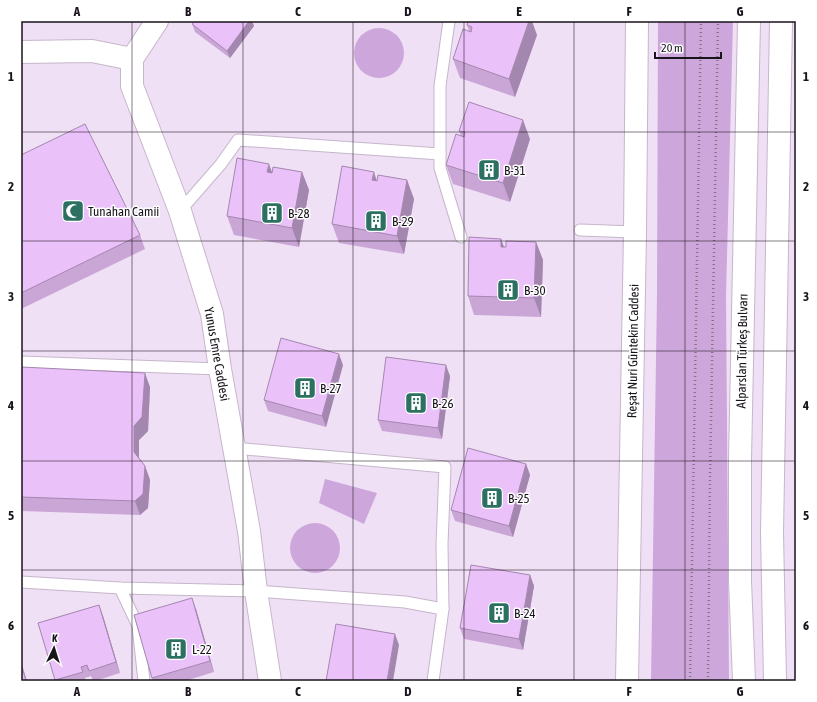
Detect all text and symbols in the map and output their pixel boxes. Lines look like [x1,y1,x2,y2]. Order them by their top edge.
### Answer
text: A [73,4,81,19]
text: B [185,4,192,19]
text: C [295,4,301,19]
text: D [404,4,412,19]
text: E [516,4,522,19]
text: F [626,4,632,19]
text: G [737,4,744,19]
scale bar [655,34,721,60]
text: 20 m [661,41,683,55]
text: 1 [8,69,14,84]
text: 1 [803,69,809,84]
building icon: B-31 [476,157,502,183]
place label: B-31 [504,163,526,178]
text: 2 [8,179,14,194]
text: 2 [803,179,809,194]
mosque icon: Tunahan Camii [60,198,86,224]
building icon: B-28 [259,200,285,226]
place label: Tunahan Camii [88,204,159,219]
place label: B-28 [288,206,310,221]
building icon: B-29 [363,208,389,234]
place label: B-29 [392,214,414,229]
building icon: B-30 [495,277,521,303]
place label: B-30 [524,283,546,298]
street label: Reşat Nuri Güntekin Caddesi [624,284,642,418]
text: 3 [8,289,14,304]
text: 3 [803,289,809,304]
street label: Alparslan Türkeş Bulvarı [733,293,751,409]
street label: Yunus Emre Caddesi [201,306,233,402]
building icon: B-27 [292,375,318,401]
place label: B-27 [320,381,342,396]
building icon: B-26 [403,390,429,416]
place label: B-26 [432,396,454,411]
text: 4 [7,398,14,413]
text: 4 [802,398,809,413]
building icon: B-25 [479,485,505,511]
place label: B-25 [508,491,530,506]
text: 5 [8,508,14,523]
text: 5 [803,508,809,523]
building icon: B-24 [486,600,512,626]
place label: B-24 [514,606,536,621]
text: 6 [8,618,14,633]
text: 6 [803,618,809,633]
north arrow [34,628,74,668]
text: K [52,632,58,644]
building icon: L-22 [163,636,189,662]
place label: L-22 [192,642,212,657]
text: A [73,684,81,699]
text: B [185,684,192,699]
text: C [295,684,301,699]
text: D [404,684,412,699]
text: E [516,684,522,699]
text: F [626,684,632,699]
text: G [737,684,744,699]

